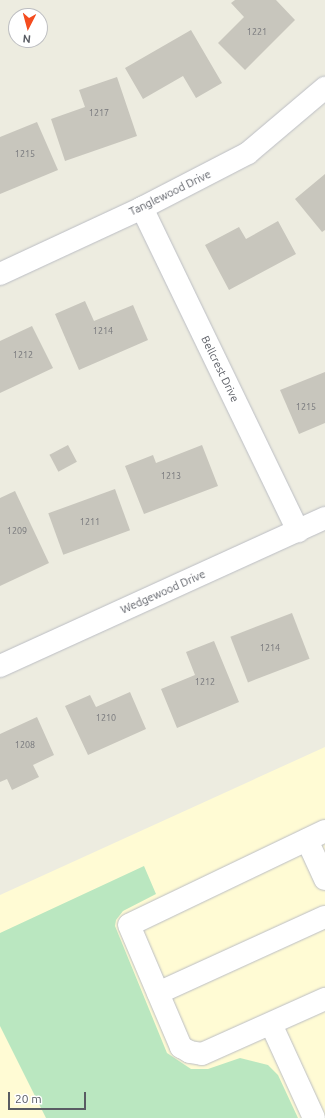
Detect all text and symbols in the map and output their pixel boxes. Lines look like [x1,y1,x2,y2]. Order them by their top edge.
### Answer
north arrow [8,8,48,48]
house number: 1221 [247,27,267,37]
text: N [22,33,32,45]
house number: 1217 [89,108,109,118]
house number: 1215 [15,149,35,159]
street label: Tanglewood Drive [127,168,213,218]
house number: 1214 [93,326,113,336]
street label: Bellcrest Drive [198,334,242,404]
house number: 1212 [13,350,33,360]
house number: 1215 [296,402,316,412]
house number: 1213 [161,471,181,481]
house number: 1211 [80,517,100,527]
house number: 1209 [7,526,27,536]
street label: Wedgewood Drive [119,567,207,617]
house number: 1214 [260,643,280,653]
house number: 1212 [195,677,215,687]
house number: 1210 [96,713,116,723]
house number: 1208 [15,740,35,750]
scale bar [10,1084,88,1110]
text: 20 m [15,1092,42,1105]

